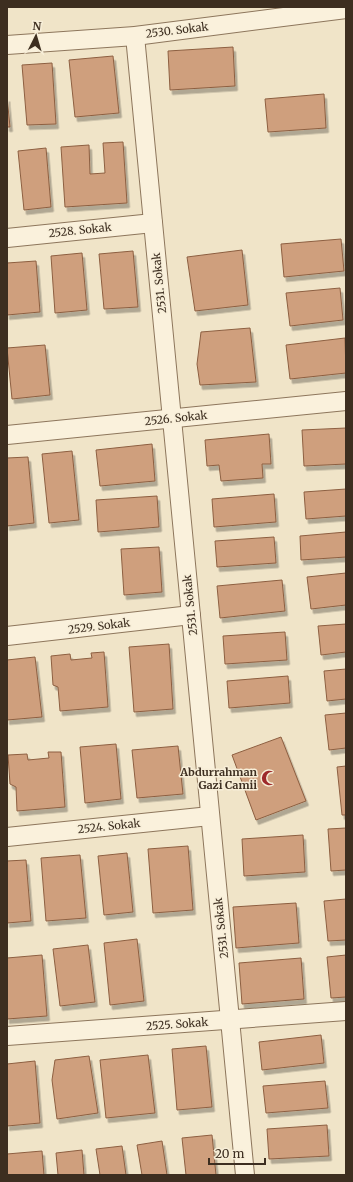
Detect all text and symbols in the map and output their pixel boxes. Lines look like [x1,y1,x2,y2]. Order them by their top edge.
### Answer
north arrow [16,16,56,56]
text: N [32,19,42,33]
street label: 2530. Sokak [145,19,209,41]
street label: 2528. Sokak [48,220,112,240]
street label: 2531. Sokak [149,252,169,314]
street label: 2526. Sokak [144,408,208,428]
street label: 2531. Sokak [180,574,200,636]
street label: 2529. Sokak [67,615,131,637]
place label: Abdurrahman Gazi Camii [179,765,258,792]
mosque icon: Abdurrahman Gazi Camii [260,769,278,787]
street label: 2524. Sokak [77,816,141,836]
street label: 2531. Sokak [211,897,231,959]
street label: 2525. Sokak [145,1015,209,1033]
scale bar [209,1140,265,1166]
text: 20 m [215,1146,244,1161]

